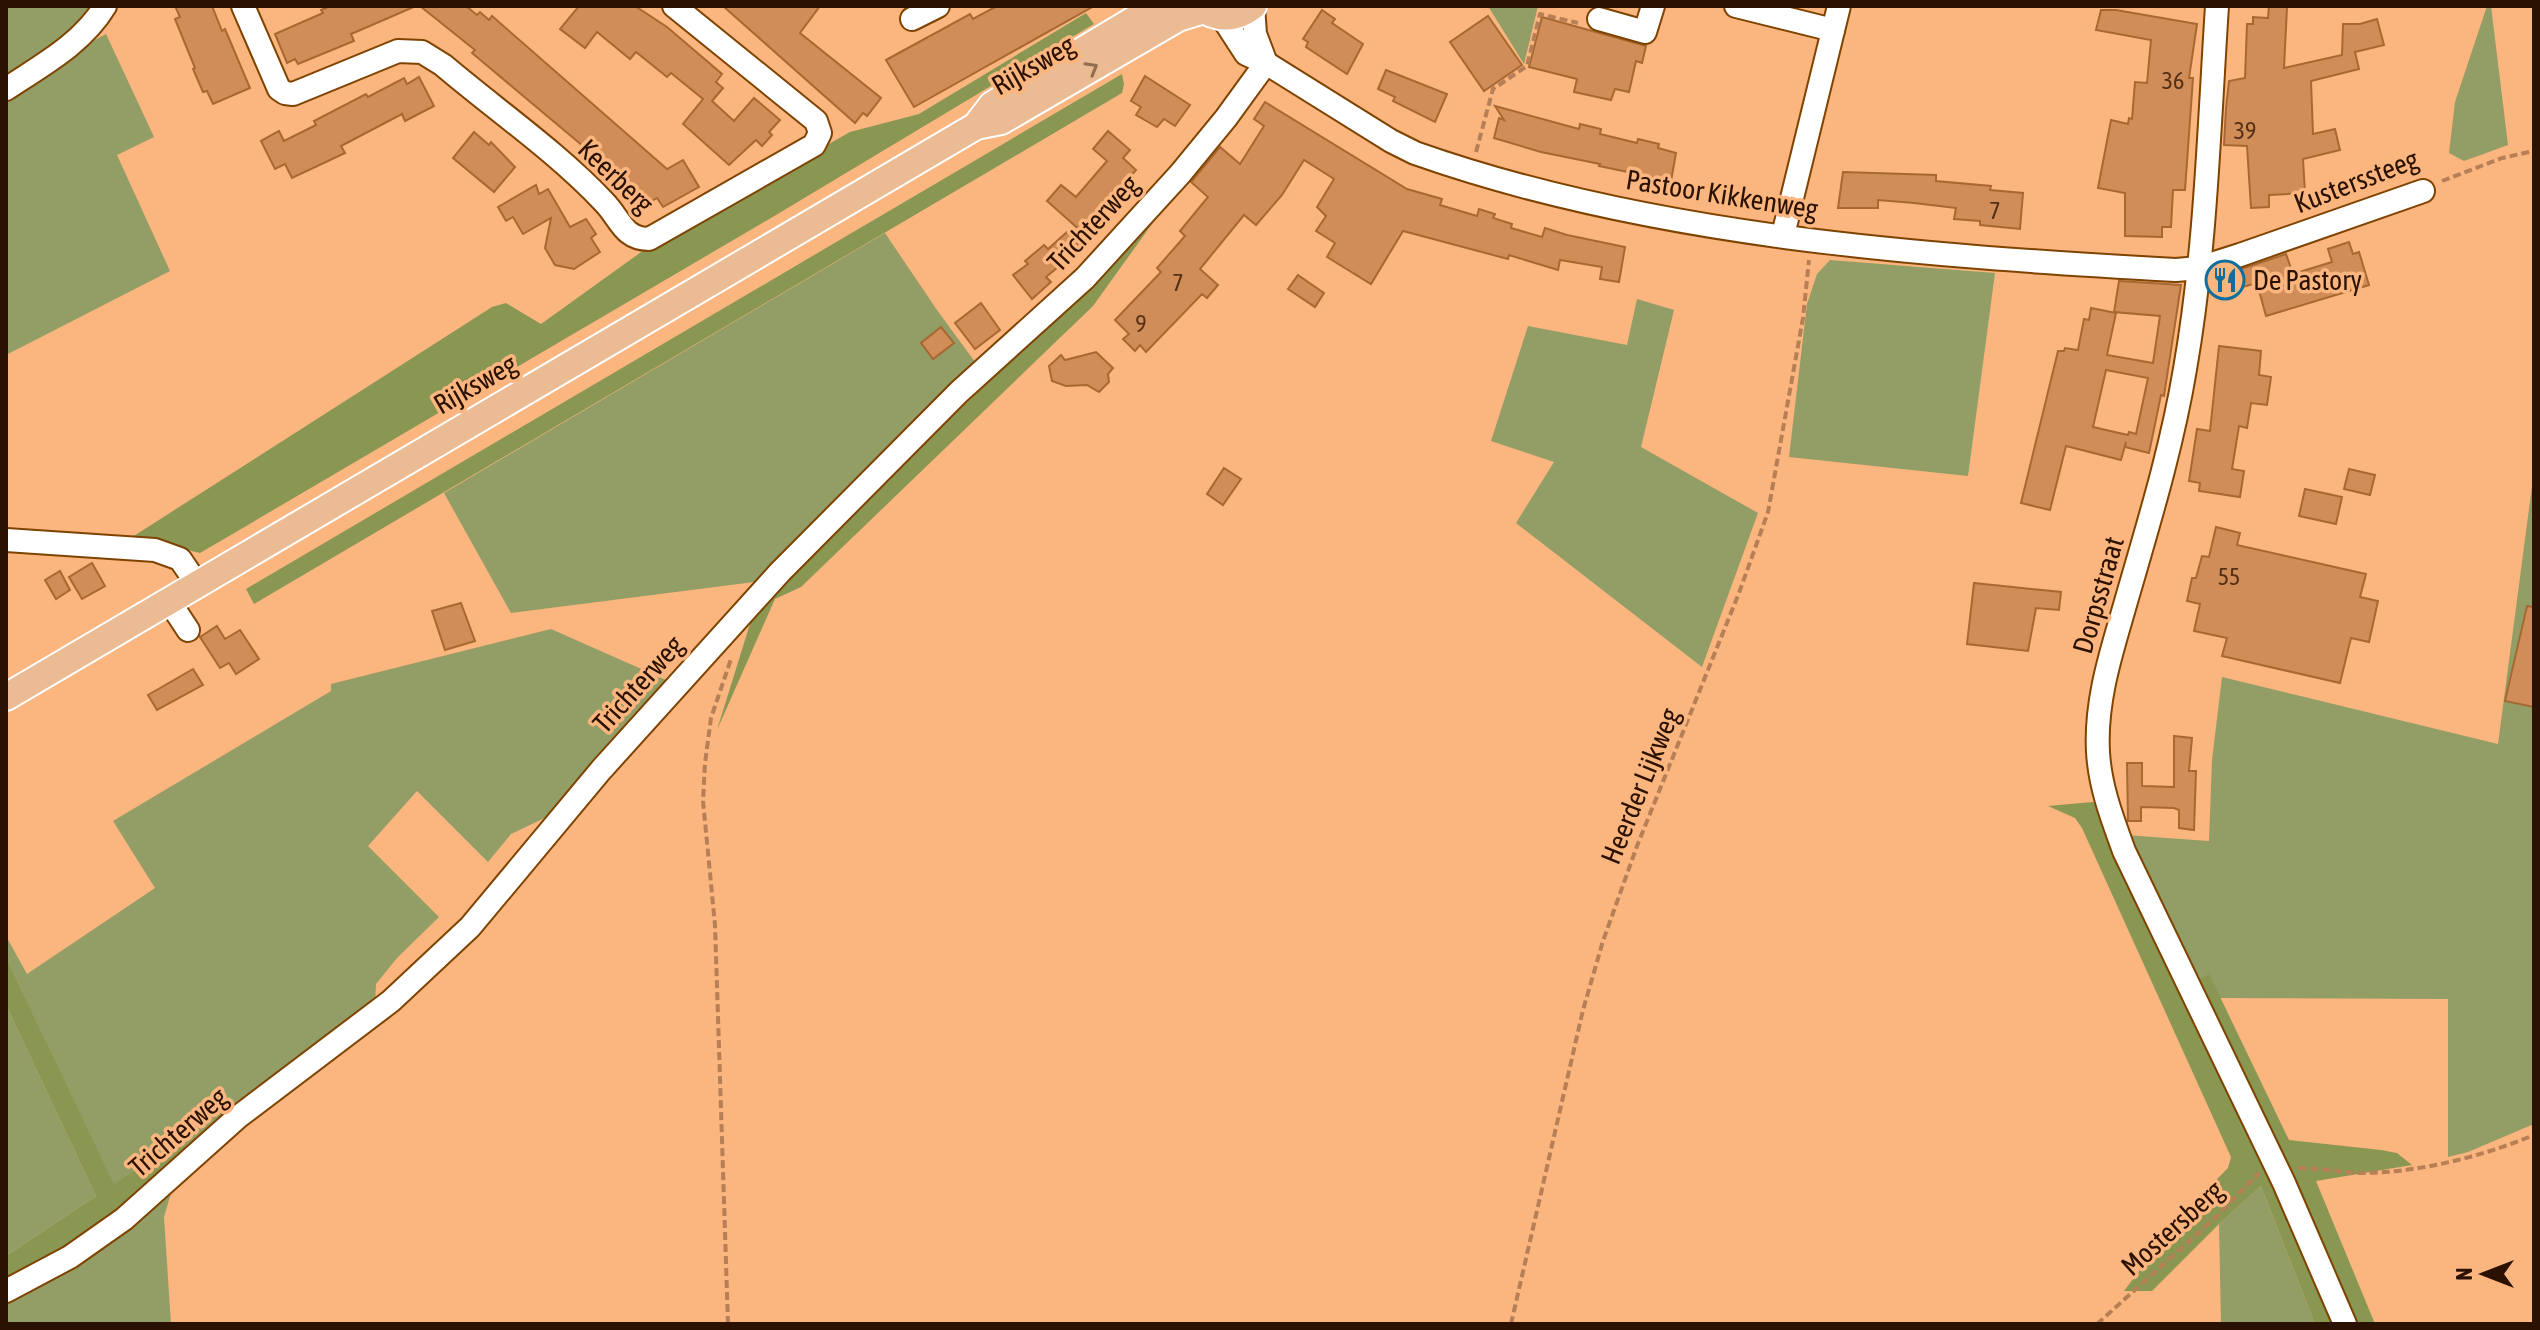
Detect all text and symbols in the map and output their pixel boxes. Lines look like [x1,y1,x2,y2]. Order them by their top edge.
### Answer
street label: Rijksweg [986,29,1080,101]
one-way arrow [1083,62,1098,78]
house number: 36 [2162,67,2184,94]
house number: 39 [2234,117,2256,144]
street label: Keerberg [572,132,660,220]
street label: Kusterssteeg [2289,143,2423,219]
street label: Pastoor Kikkenweg [1624,163,1820,225]
street label: Trichterweg [1041,168,1145,278]
house number: 7 [1989,197,2001,224]
restaurant icon: De Pastory [2204,259,2246,301]
place label: De Pastory [2253,264,2362,296]
house number: 7 [1172,269,1184,296]
house number: 9 [1135,310,1147,337]
street label: Rijksweg [428,348,522,420]
street label: Dorpsstraat [2066,533,2130,657]
house number: 55 [2218,563,2240,590]
street label: Trichterweg [586,629,690,739]
street label: Heerder Lijkweg [1594,703,1686,869]
street label: Trichterweg [123,1081,233,1183]
street label: Mostersberg [2115,1174,2229,1282]
north arrow [2444,1234,2524,1314]
text: N [2451,1268,2477,1280]

